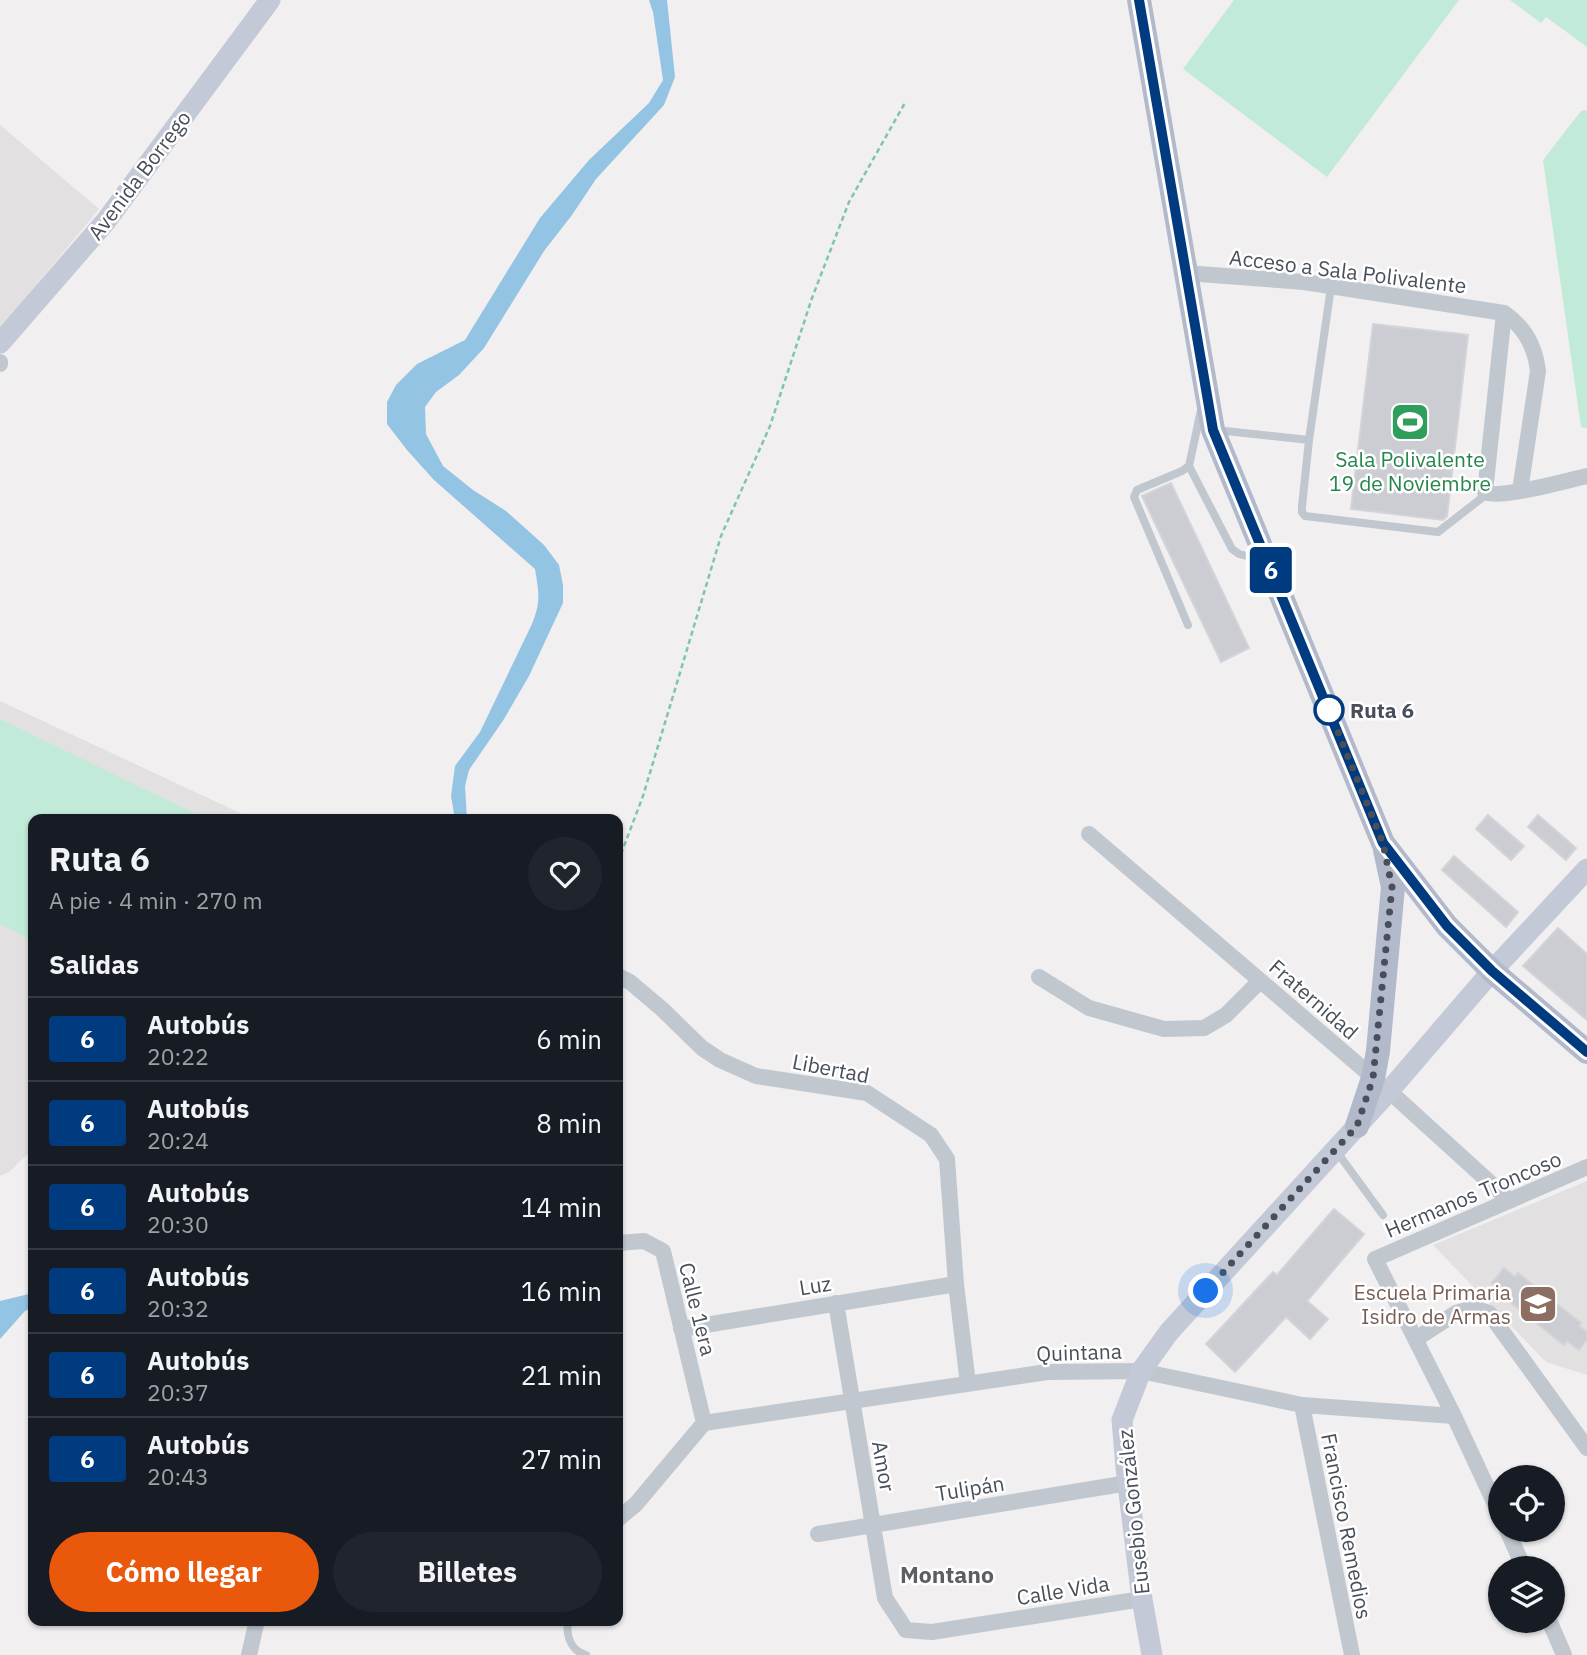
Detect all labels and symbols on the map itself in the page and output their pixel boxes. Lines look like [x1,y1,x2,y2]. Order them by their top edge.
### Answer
street label: Avenida Borrego [81,105,197,245]
street label: Acceso a Sala Polivalente [1228,243,1468,299]
sports icon: Sala Polivalente 19 de Noviembre [1389,401,1431,443]
place label: Sala Polivalente 19 de Noviembre [1329,445,1491,497]
line badge: 6 [1248,547,1294,593]
marker: Ruta 6 [1314,695,1344,725]
place label: Ruta 6 [1350,696,1414,724]
street label: Fraternidad [1264,953,1364,1045]
street label: Libertad [790,1047,872,1089]
street label: Hermanos Troncoso [1381,1144,1565,1244]
street label: Calle 1era [673,1260,723,1358]
street label: Luz [797,1269,833,1301]
your location [1188,1273,1223,1308]
place label: Escuela Primaria Isidro de Armas [1353,1278,1511,1330]
school or university icon: Escuela Primaria Isidro de Armas [1517,1283,1559,1325]
street label: Quintana [1036,1337,1122,1367]
street label: Eusebio González [1110,1428,1156,1596]
street label: Francisco Remedios [1315,1430,1379,1622]
street label: Amor [866,1438,902,1494]
street label: Tulipán [934,1469,1006,1507]
district label: Montano [900,1559,994,1589]
street label: Calle Vida [1015,1569,1111,1611]

